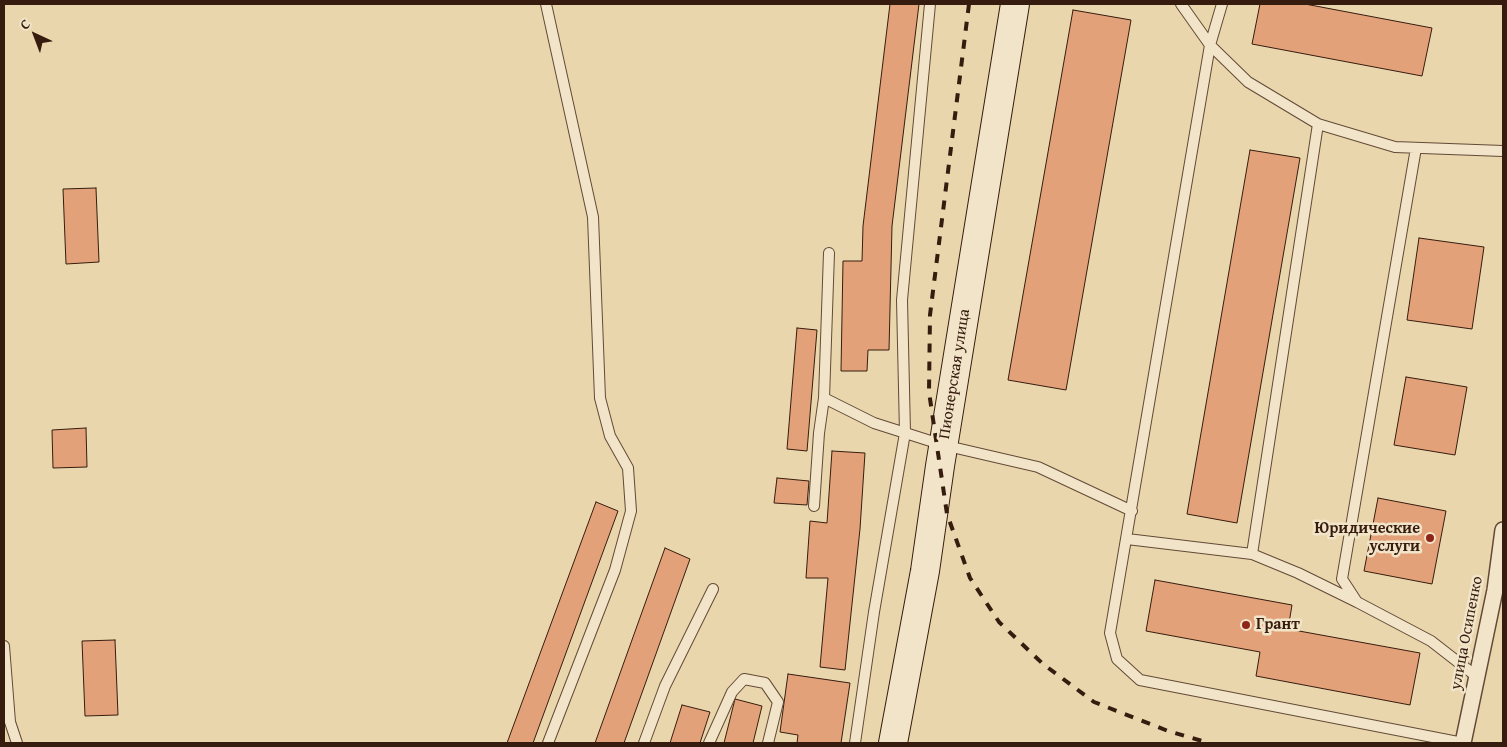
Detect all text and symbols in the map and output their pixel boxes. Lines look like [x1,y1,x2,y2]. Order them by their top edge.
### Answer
north arrow [10,10,60,60]
text: С [15,14,34,34]
street label: Пионерская улица [935,308,975,440]
place label: Юридические услуги [1315,519,1420,557]
marker: Юридические услуги [1424,532,1436,544]
street label: улица Осипенко [1447,575,1487,691]
place label: Грант [1256,615,1300,635]
marker: Грант [1240,619,1252,631]

